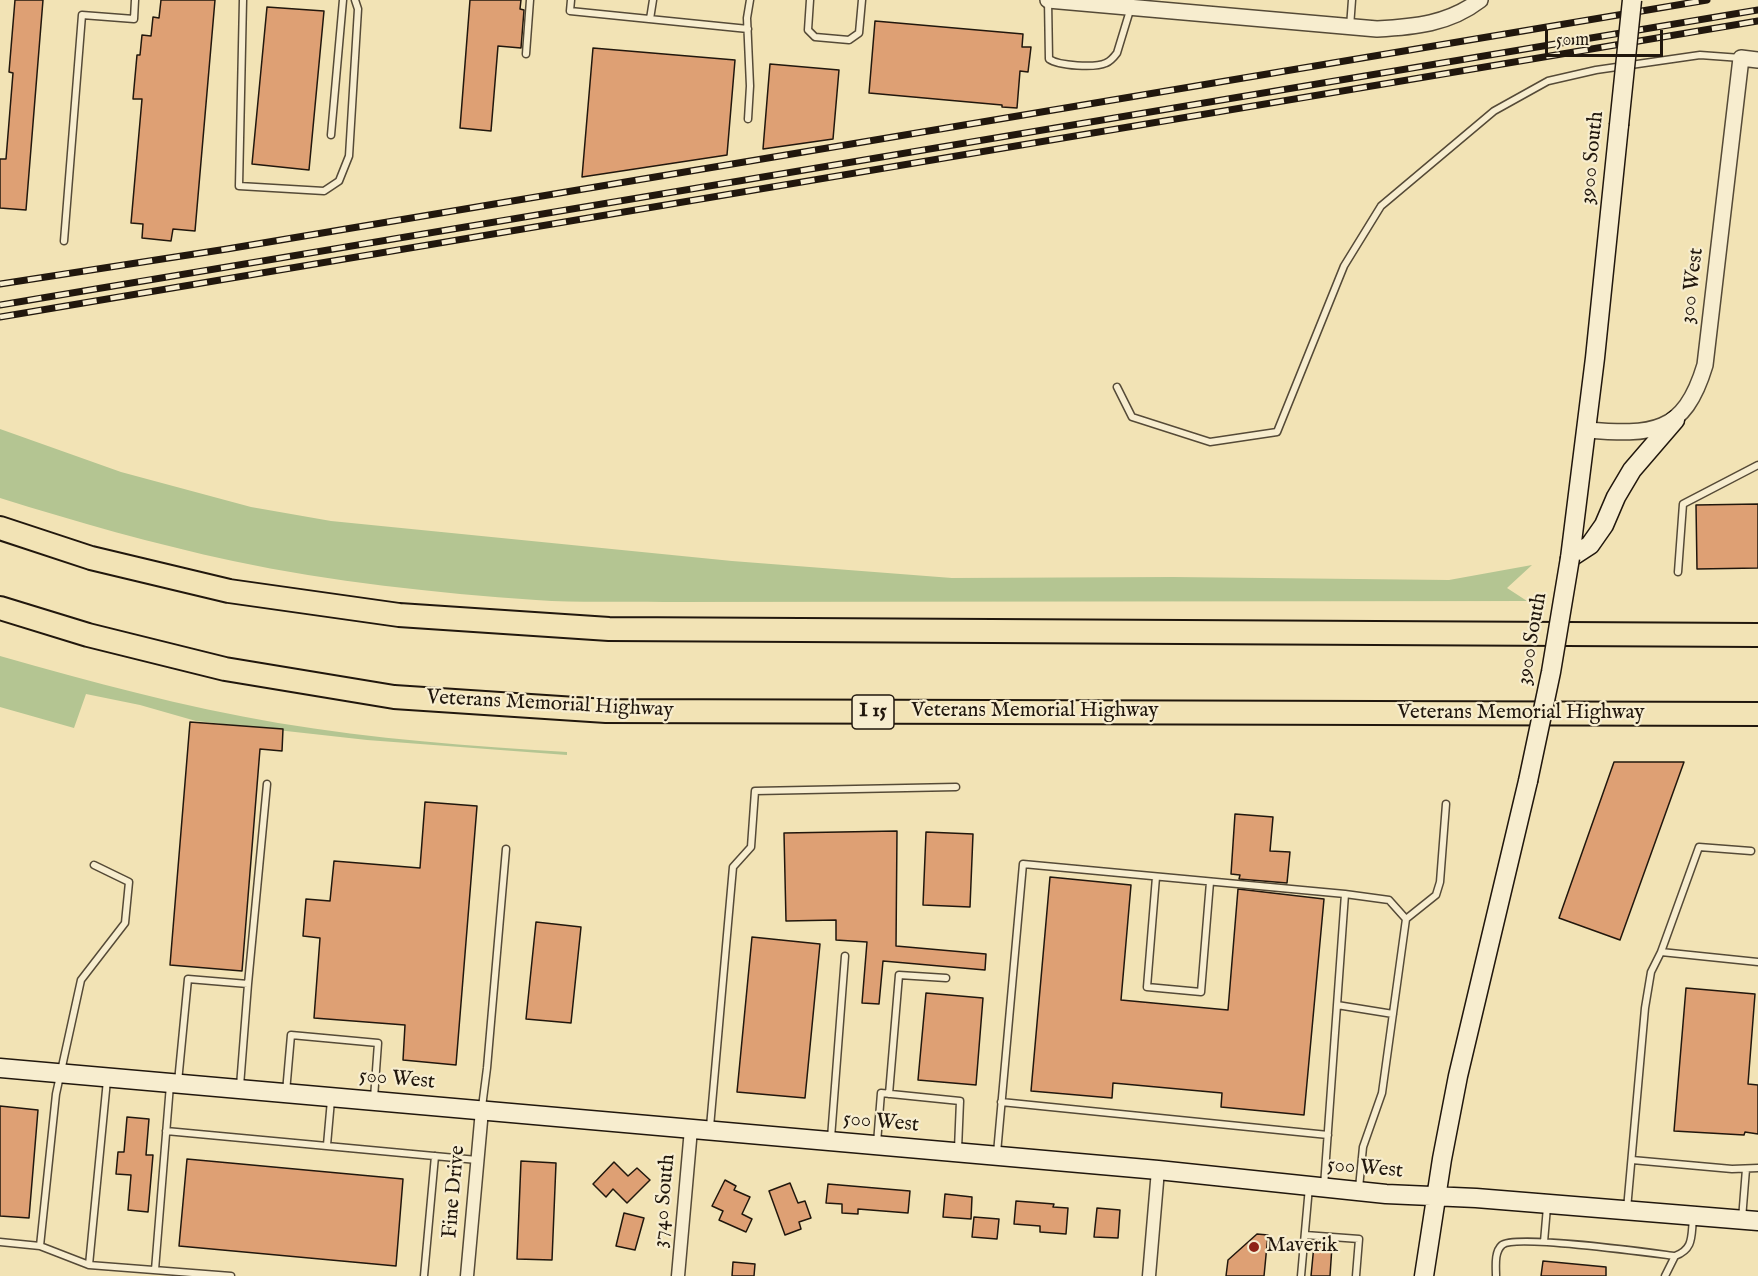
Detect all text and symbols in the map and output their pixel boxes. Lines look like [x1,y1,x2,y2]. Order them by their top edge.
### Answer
scale bar [1548,18,1666,56]
text: 50 m [1556,29,1589,52]
street label: 3900 South [1576,110,1610,206]
street label: 300 West [1676,247,1710,325]
street label: 3900 South [1512,591,1554,687]
street label: Veterans Memorial Highway [426,686,674,724]
road number: I 15 [852,695,894,729]
street label: Veterans Memorial Highway [911,699,1159,725]
street label: Veterans Memorial Highway [1397,701,1645,727]
street label: 500 West [358,1064,436,1096]
street label: 500 West [842,1107,920,1139]
street label: Fine Drive [438,1144,472,1240]
street label: 3740 South [648,1153,682,1249]
street label: 500 West [1326,1153,1404,1185]
place label: Maverik [1266,1234,1338,1260]
marker: Maverik [1247,1240,1261,1254]

